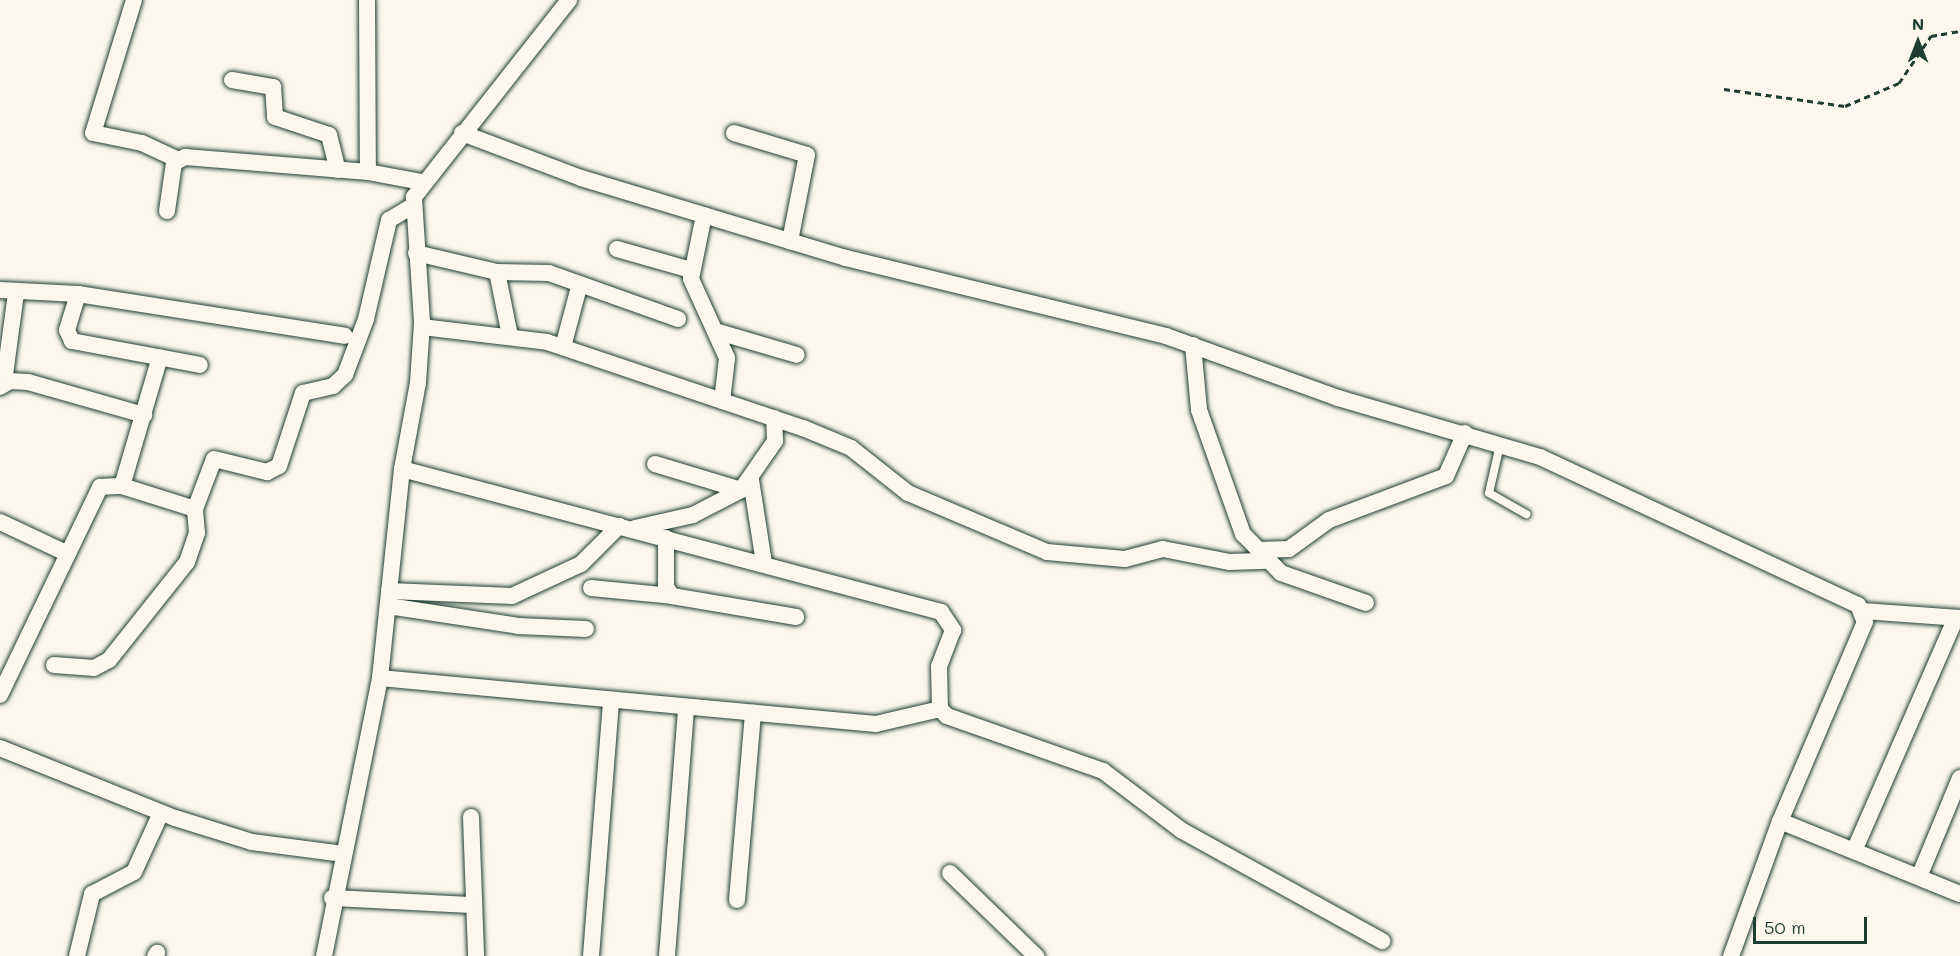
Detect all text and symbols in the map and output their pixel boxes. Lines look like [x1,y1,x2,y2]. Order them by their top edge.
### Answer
north arrow [1888,12,1948,72]
text: N [1912,13,1924,34]
scale bar [1756,905,1870,943]
text: 50 m [1764,915,1806,939]

